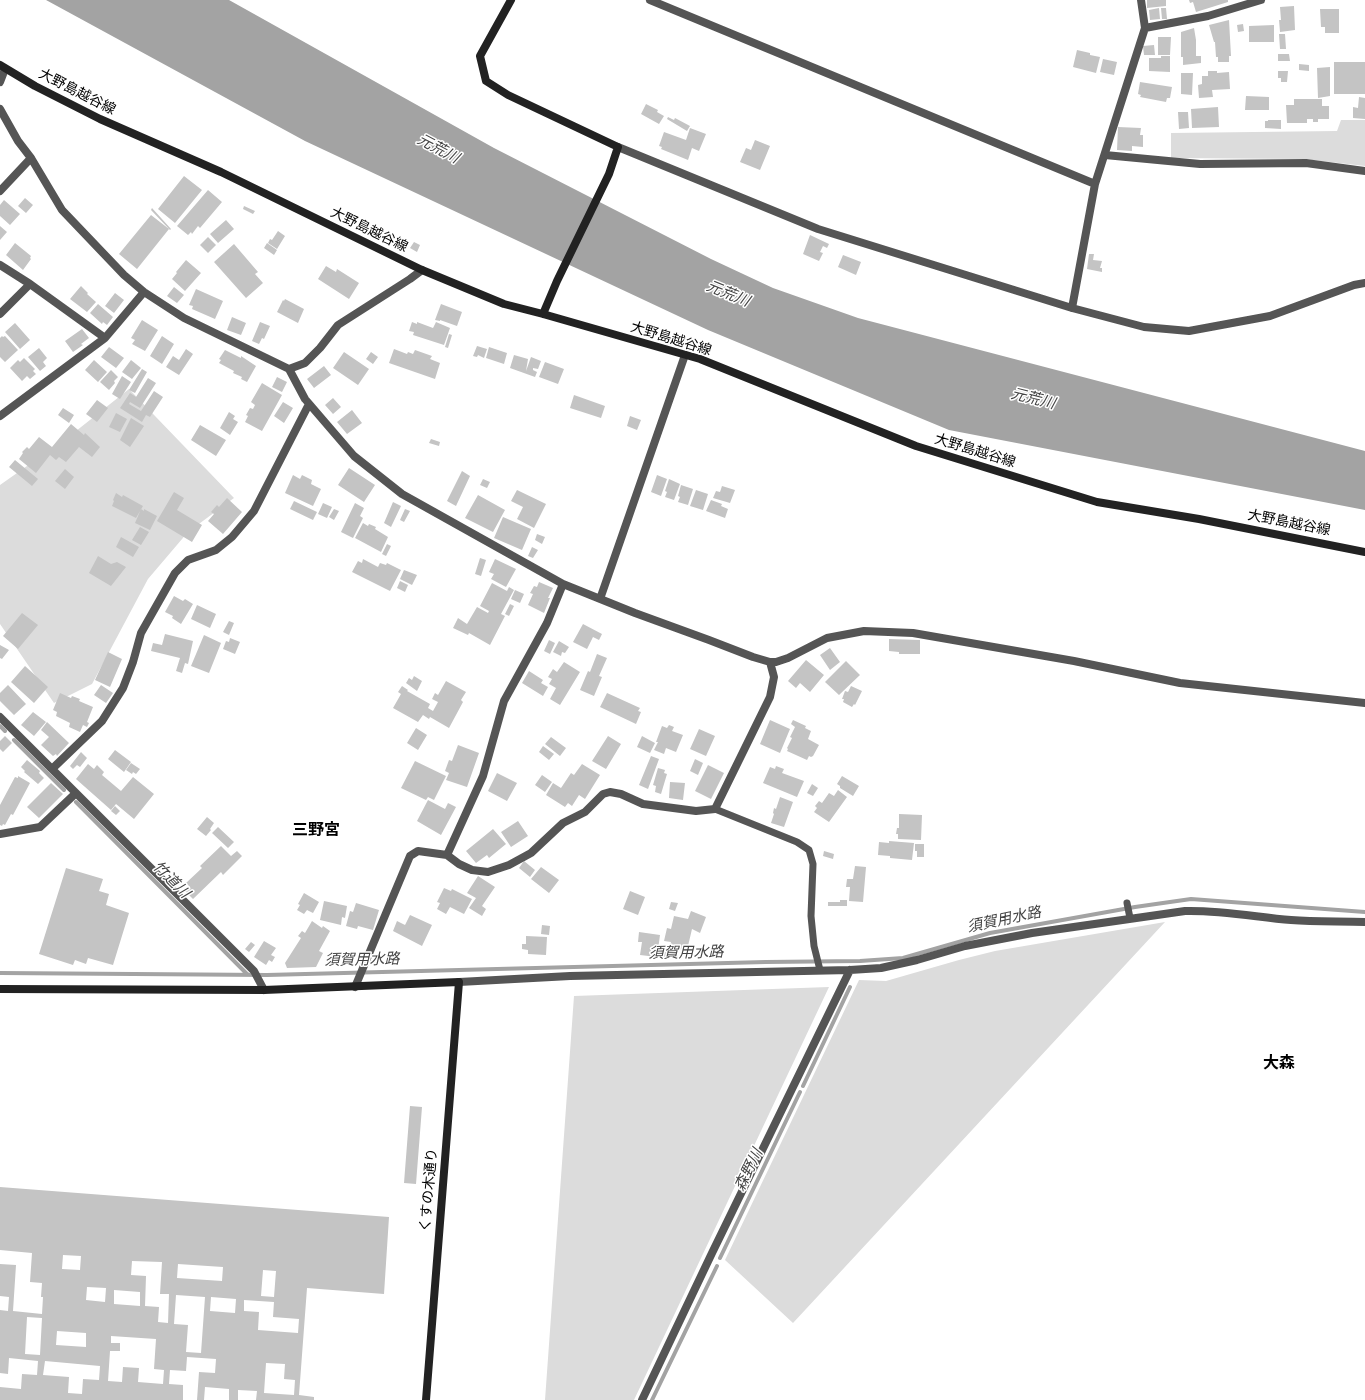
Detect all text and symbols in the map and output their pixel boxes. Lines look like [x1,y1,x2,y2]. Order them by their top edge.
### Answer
street label: 大野島越谷線 [36,65,118,119]
water label: 元荒川 [414,130,462,168]
street label: 大野島越谷線 [328,204,410,256]
water label: 元荒川 [704,277,752,311]
street label: 大野島越谷線 [628,319,714,359]
water label: 元荒川 [1009,385,1057,413]
street label: 大野島越谷線 [932,431,1018,471]
street label: 大野島越谷線 [1246,507,1332,539]
district label: 三野宮 [292,820,340,840]
water label: 竹道川 [149,858,193,902]
water label: 須賀用水路 [965,903,1043,937]
water label: 須賀用水路 [648,943,724,963]
water label: 須賀用水路 [324,950,400,970]
district label: 大森 [1263,1053,1295,1073]
water label: 森野川 [731,1146,767,1194]
street label: くすの木通り [417,1147,441,1233]

